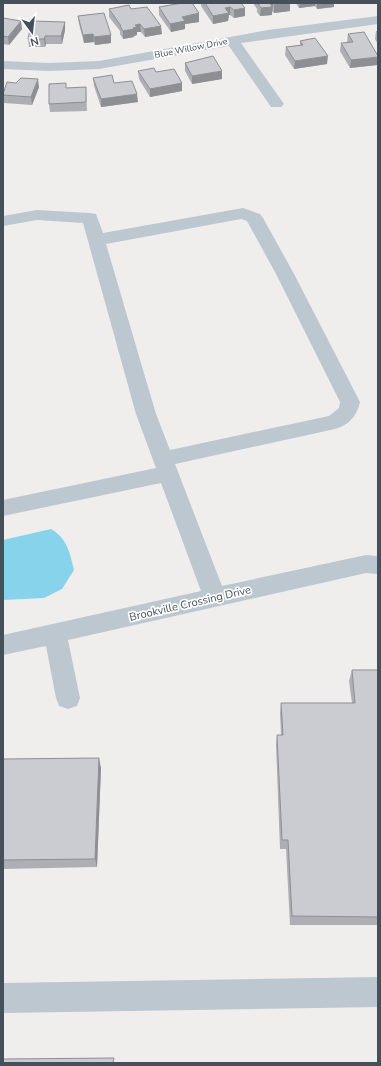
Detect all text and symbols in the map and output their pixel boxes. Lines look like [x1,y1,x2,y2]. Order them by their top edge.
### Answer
north arrow [12,12,52,52]
text: N [29,33,40,49]
street label: Blue Willow Drive [153,35,229,61]
street label: Brookville Crossing Drive [128,582,253,625]

